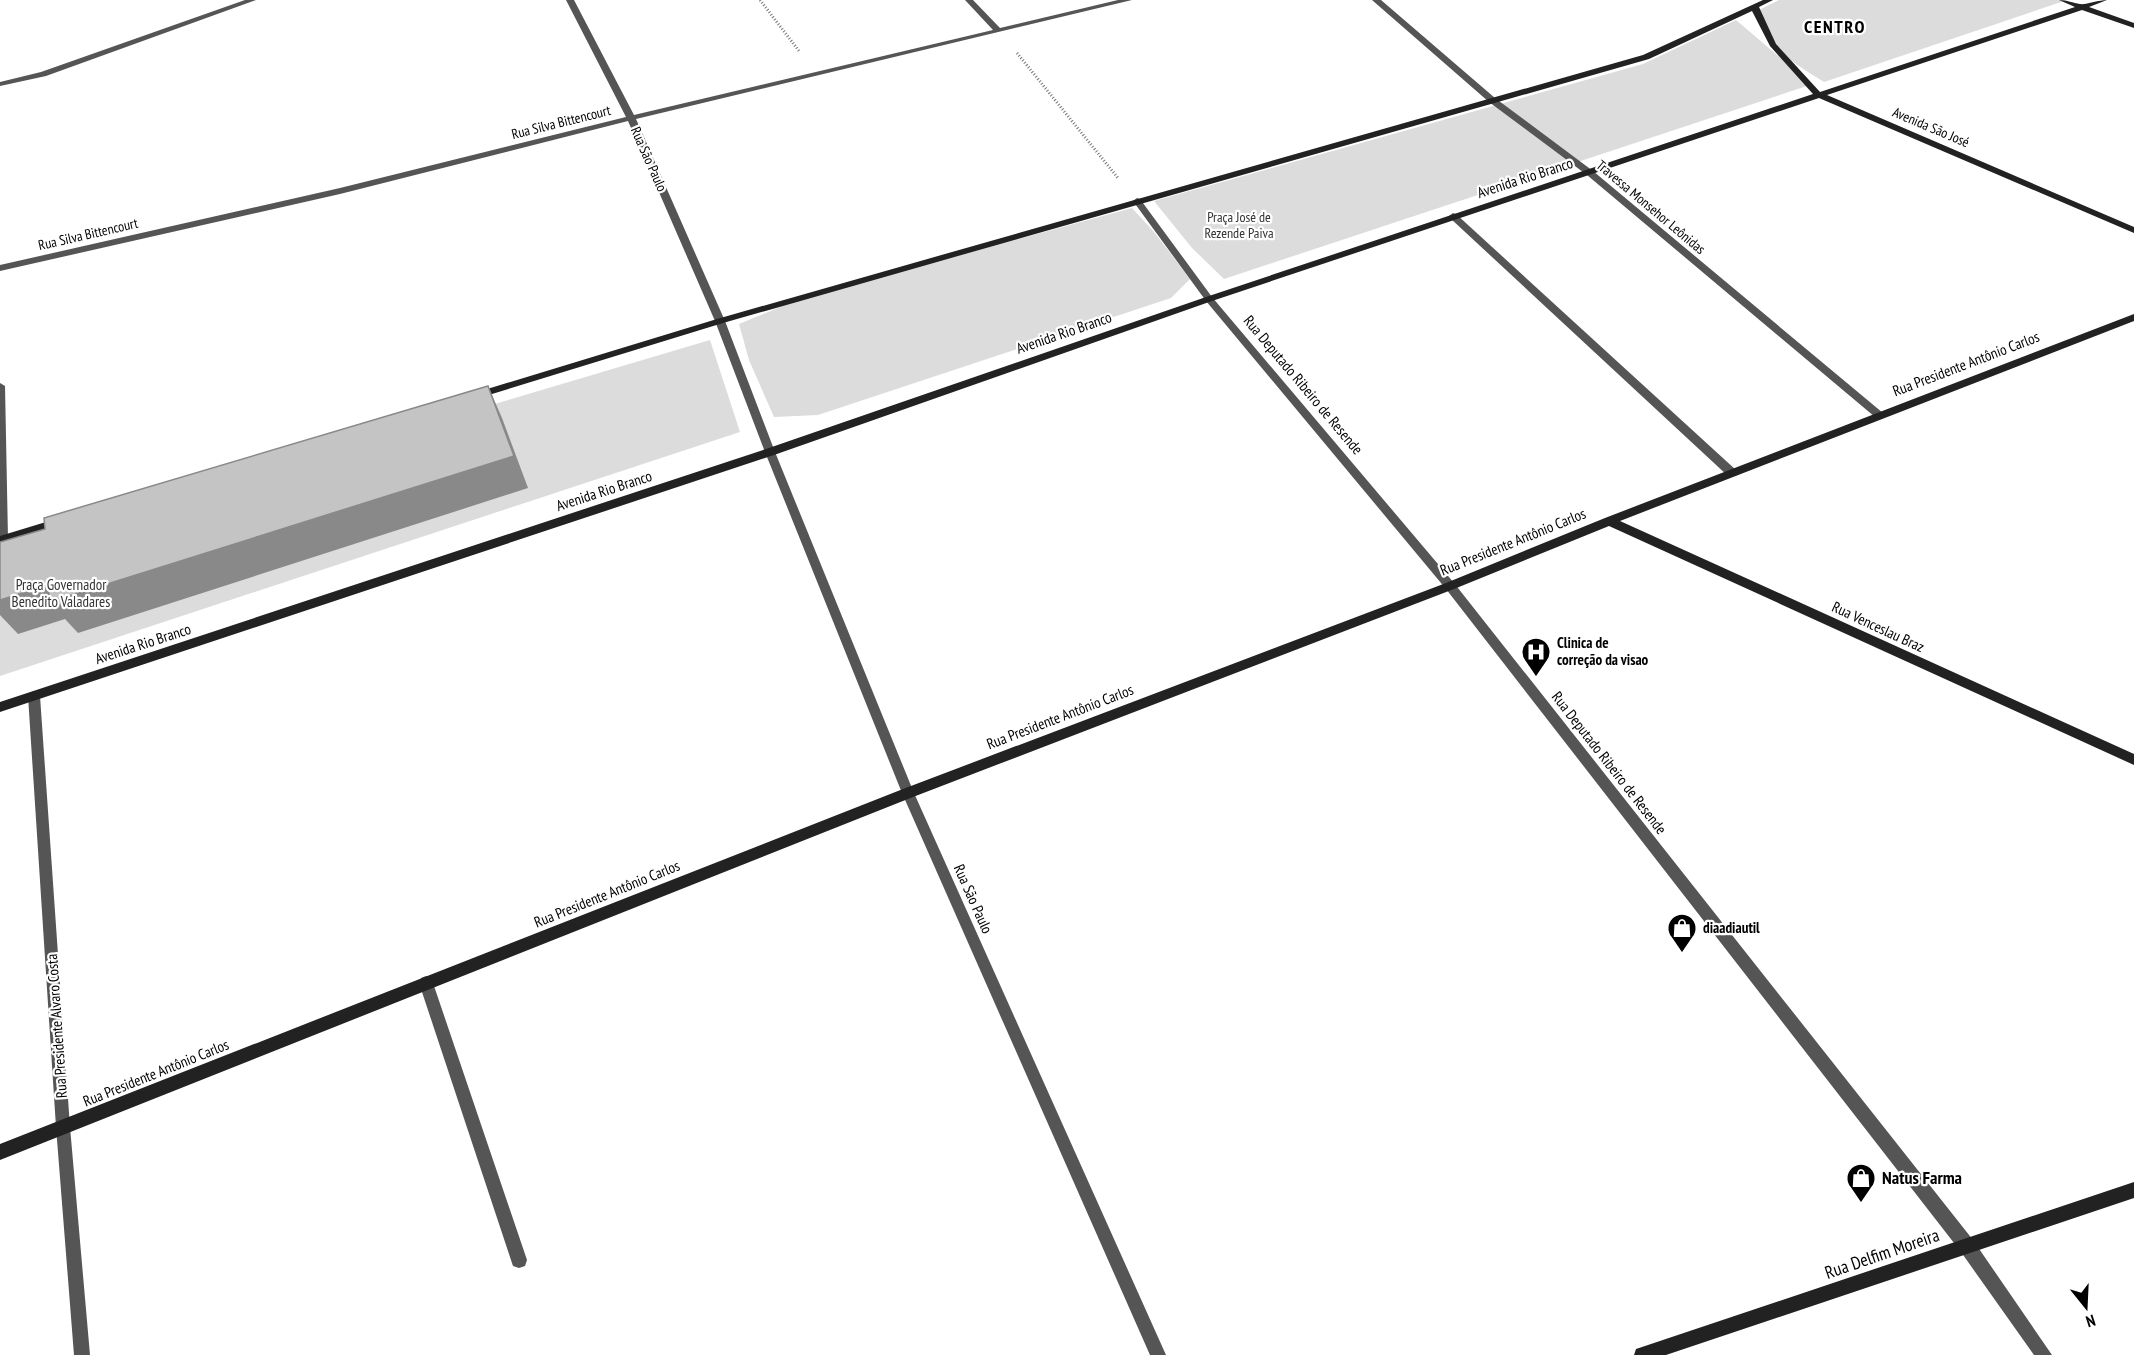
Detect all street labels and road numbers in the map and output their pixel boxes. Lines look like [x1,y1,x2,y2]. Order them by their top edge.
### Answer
street label: Rua Silva Bittencourt [509,101,613,143]
street label: Avenida São José [1890,103,1972,151]
street label: Rua São Paulo [627,124,671,194]
street label: Avenida Rio Branco [1475,153,1575,202]
street label: Travessa Monsehor Leônidas [1593,156,1709,258]
street label: Rua Silva Bittencourt [36,214,140,254]
street label: Avenida Rio Branco [1014,307,1114,358]
street label: Rua Deputado Ribeiro de Resende [1240,311,1367,458]
street label: Rua Presidente Antônio Carlos [1890,327,2042,400]
street label: Avenida Rio Branco [554,466,654,515]
street label: Rua Presidente Antônio Carlos [1437,504,1589,579]
street label: Rua Venceslau Braz [1829,597,1927,656]
street label: Avenida Rio Branco [93,619,193,668]
street label: Rua Presidente Antônio Carlos [984,680,1136,753]
street label: Rua Deputado Ribeiro de Resende [1548,688,1671,838]
street label: Rua Presidente Antônio Carlos [531,856,683,931]
street label: Rua São Paulo [950,861,997,936]
street label: Rua Presidente Alvaro Costa [42,953,71,1099]
street label: Rua Presidente Antônio Carlos [80,1035,232,1110]
street label: Rua Delfim Moreira [1822,1223,1942,1284]

